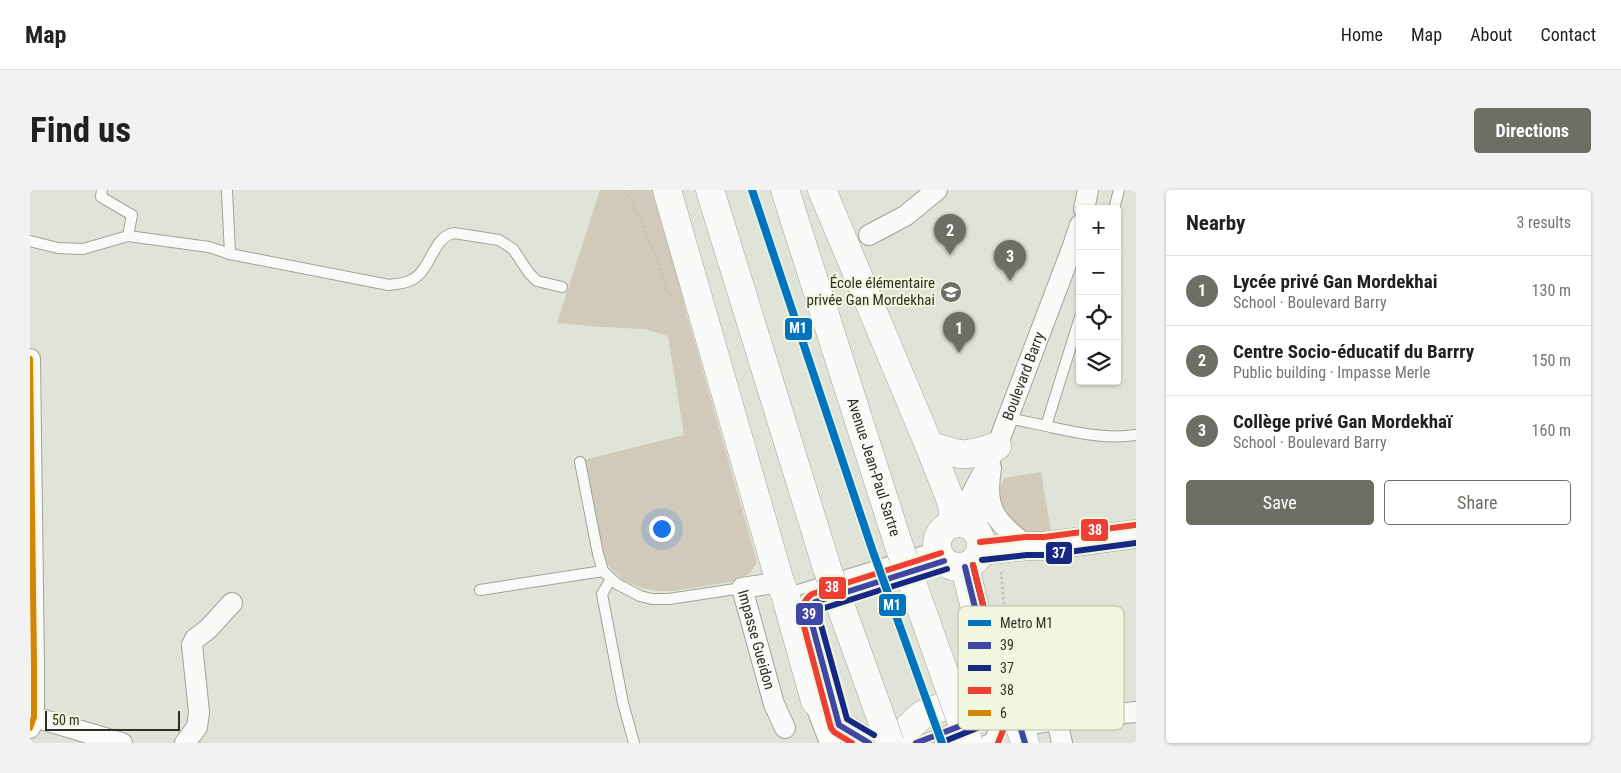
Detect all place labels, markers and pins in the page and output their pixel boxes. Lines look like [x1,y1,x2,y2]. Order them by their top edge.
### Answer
pin: 2 [934,214,966,255]
pin: 3 [994,240,1026,281]
place label: École élémentaire privée Gan Mordekhai [807,274,935,309]
school or university icon: École élémentaire privée Gan Mordekhai [939,280,963,304]
pin: 1 [943,312,975,353]

